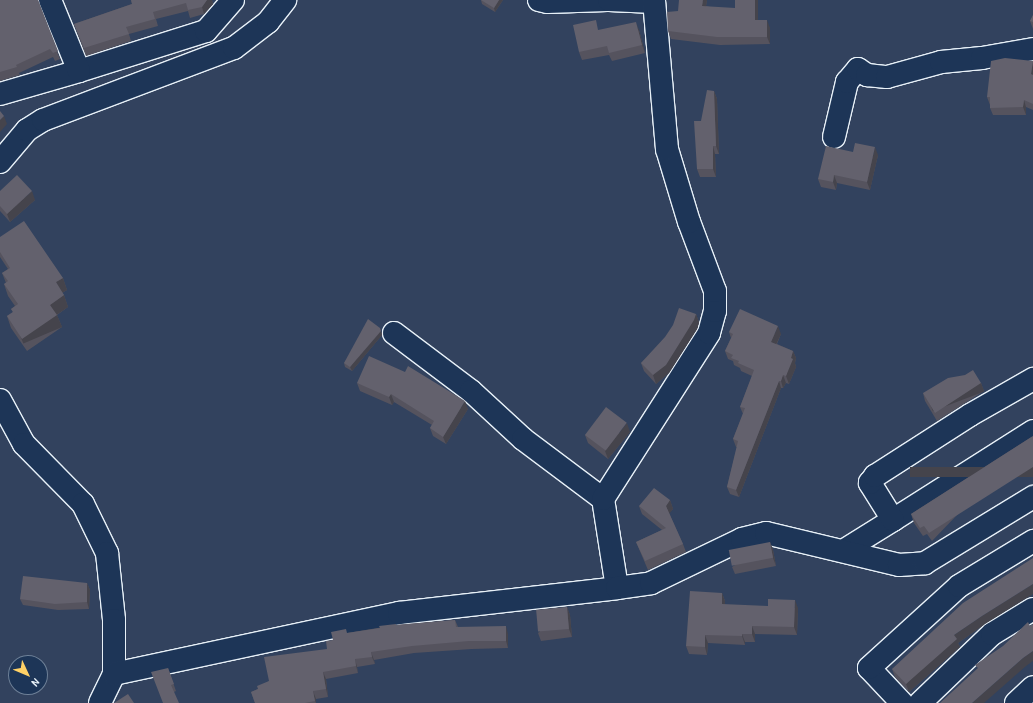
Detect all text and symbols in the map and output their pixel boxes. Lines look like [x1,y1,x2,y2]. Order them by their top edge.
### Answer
north arrow [8,655,48,695]
text: N [29,676,43,690]

